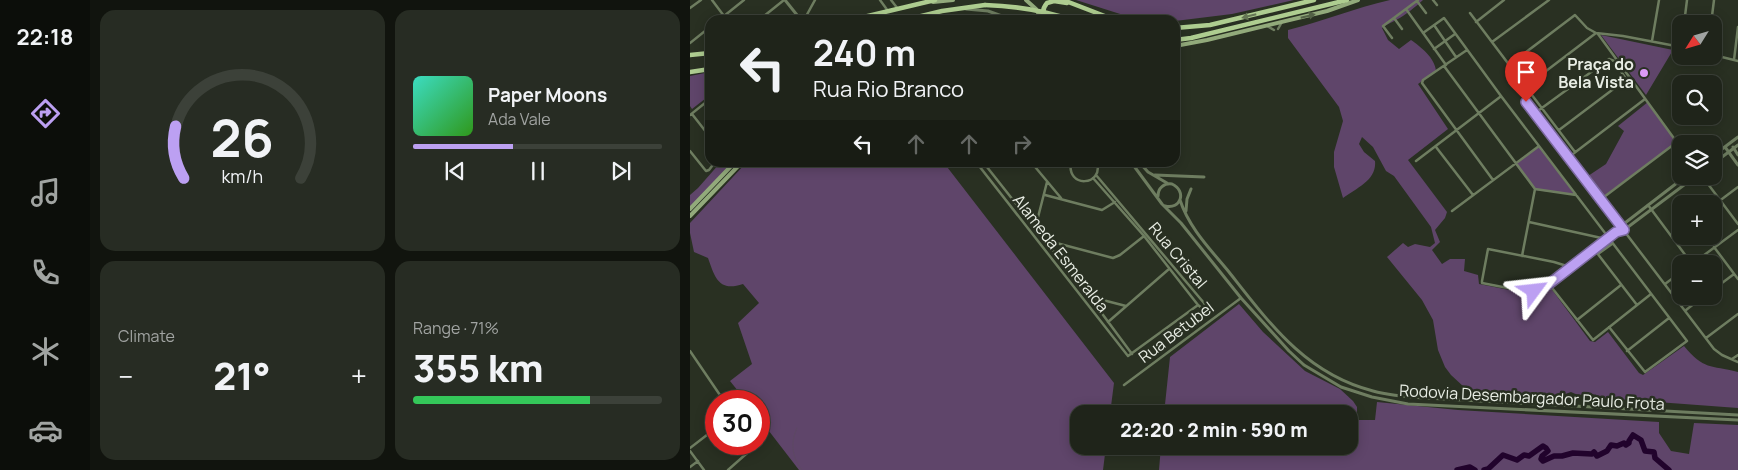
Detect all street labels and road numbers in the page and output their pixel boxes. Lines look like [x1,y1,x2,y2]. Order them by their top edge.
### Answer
street label: Alameda Esmeralda [1008,189,1114,317]
street label: Rua Cristal [1144,217,1212,293]
street label: Rua Betubel [1134,296,1218,368]
street label: Rodovia Desembargador Paulo Frota [1399,379,1665,415]

